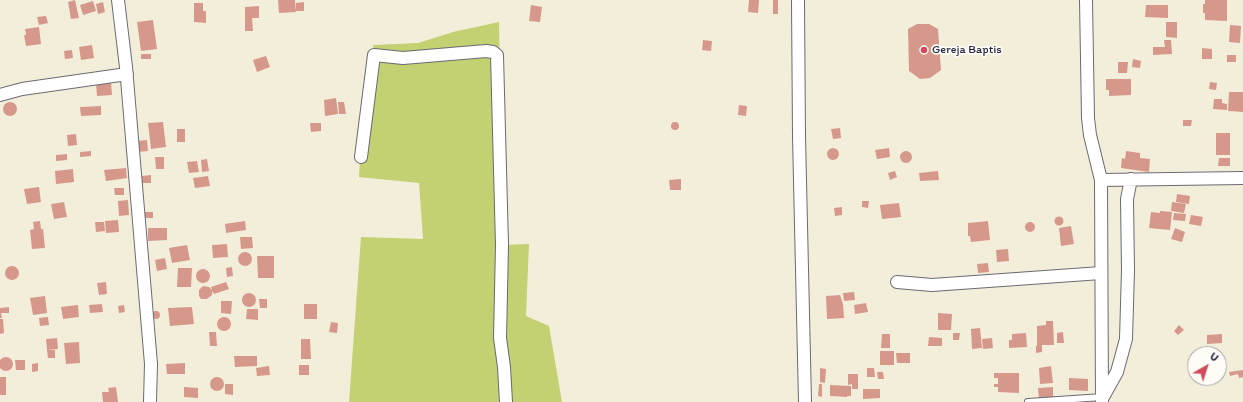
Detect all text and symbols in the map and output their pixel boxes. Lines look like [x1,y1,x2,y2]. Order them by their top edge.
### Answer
place label: Gereja Baptis [932,43,1002,57]
marker: Gereja Baptis [919,45,929,55]
north arrow [1187,346,1227,386]
text: U [1207,350,1221,364]

